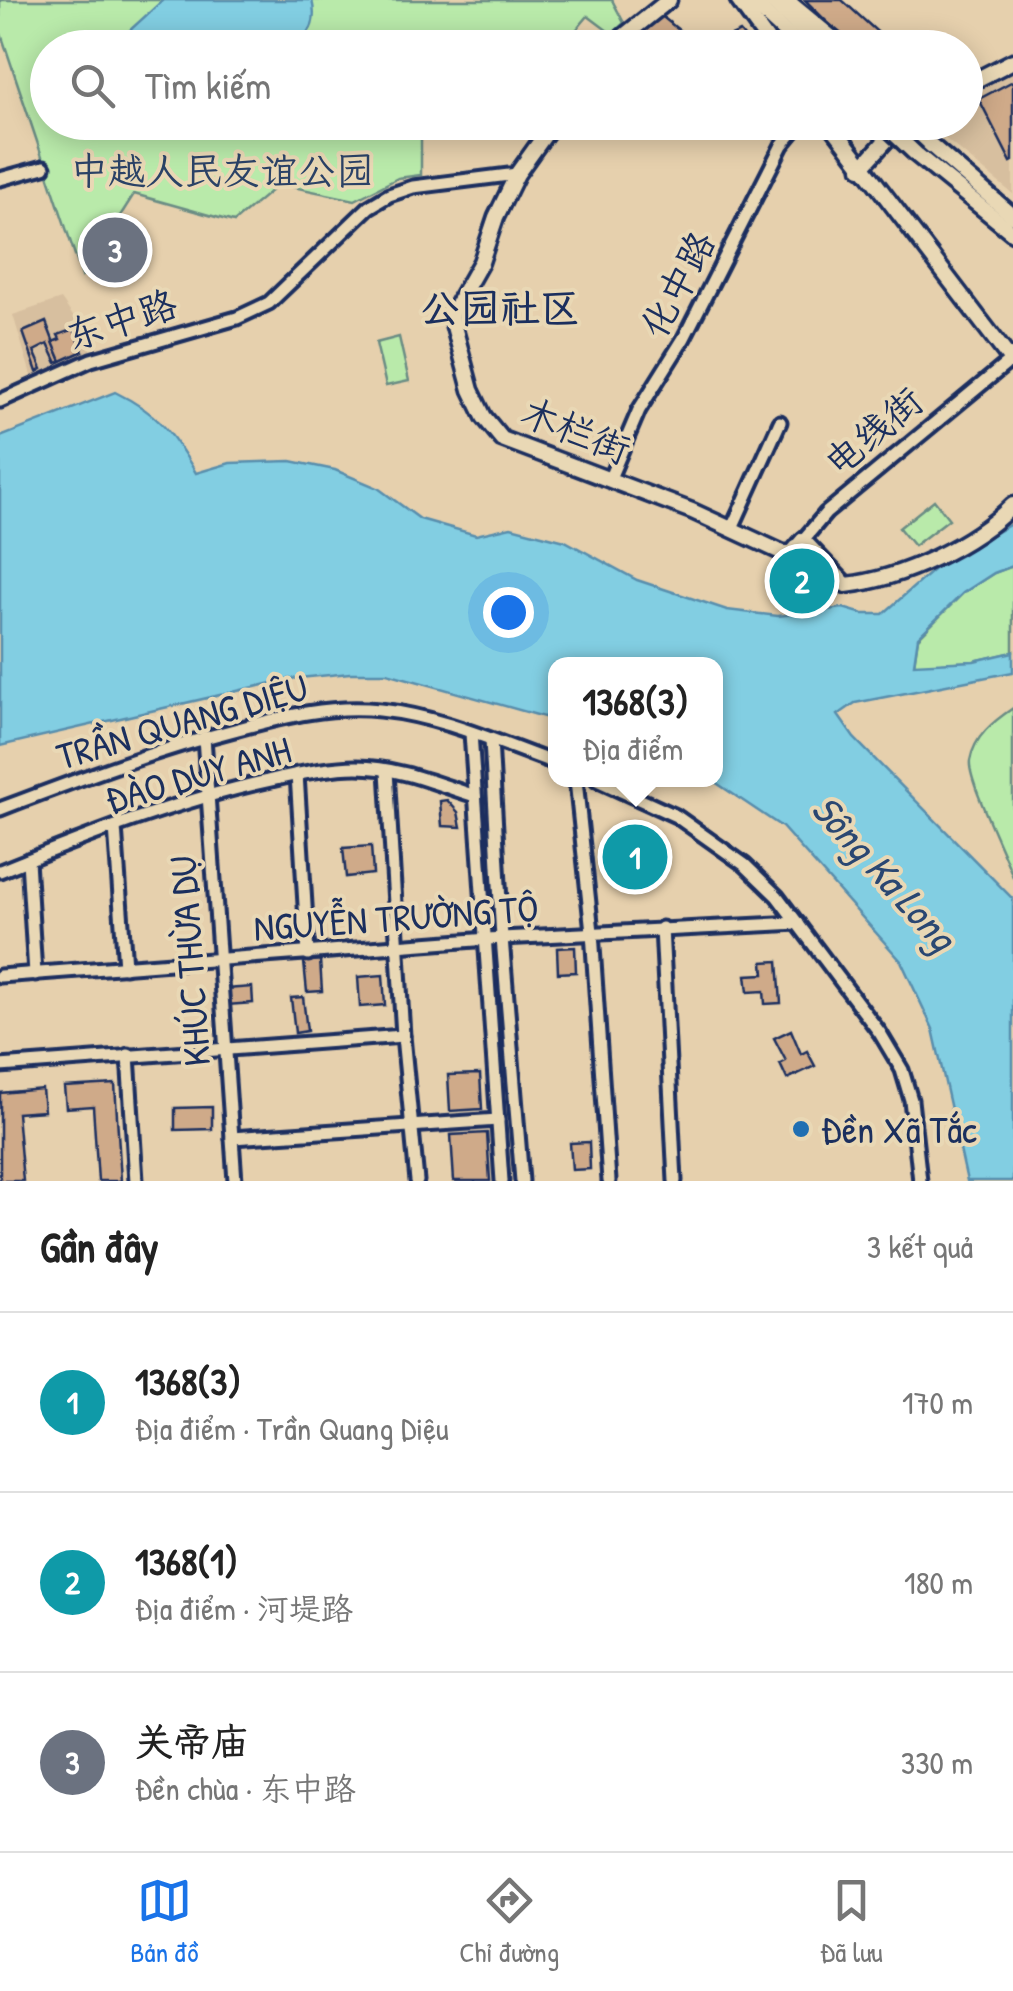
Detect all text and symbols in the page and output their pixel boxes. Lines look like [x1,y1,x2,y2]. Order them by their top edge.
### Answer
search box [30,30,983,140]
icon: search [65,58,120,113]
text: Tìm kiếm [145,59,271,111]
park label: 中越人民友谊公园 [70,144,374,196]
pin: 3 [82,212,148,288]
street label: 化中路 [627,221,727,347]
street label: 东中路 [59,277,183,361]
district label: 公园社区 [420,280,580,334]
street label: 电线街 [813,374,933,488]
street label: 木栏街 [513,385,639,475]
pin: 2 [770,544,834,618]
your location [483,587,534,638]
popup [548,657,723,787]
street label: TRẦN QUANG DIỆU [50,660,314,782]
text: 1368(3) [583,675,688,727]
street label: ĐÀO DUY ANH [99,723,297,825]
text: Địa điểm [583,727,683,770]
water label: Sông Ka Long [800,782,971,964]
pin: 1 [602,820,668,894]
street label: KHÚC THỪA DỤ [156,854,222,1068]
street label: NGUYỄN TRƯỜNG TỘ [252,881,540,953]
place label: Đền Xã Tắc [821,1103,977,1155]
marker: Đền Xã Tắc [790,1118,812,1140]
text: Gần đây [40,1218,158,1275]
text: 3 kết quả [867,1225,973,1268]
text: 1368(3) [135,1355,241,1407]
text: 1 [67,1381,78,1424]
text: 170 m [902,1381,973,1424]
text: Địa điểm · Trần Quang Diệu [135,1407,449,1450]
text: 1368(1) [135,1535,238,1587]
text: 2 [65,1561,80,1604]
text: 180 m [904,1561,973,1604]
text: Địa điểm · 河堤路 [135,1587,353,1630]
text: 关帝庙 [135,1715,249,1767]
text: 3 [65,1741,80,1784]
text: 330 m [901,1741,973,1784]
text: Đền chùa · 东中路 [135,1767,355,1810]
tab: Bản đồ [130,1873,199,1971]
tab: Chỉ đường [459,1873,559,1971]
tab: Đã lưu [820,1873,883,1971]

